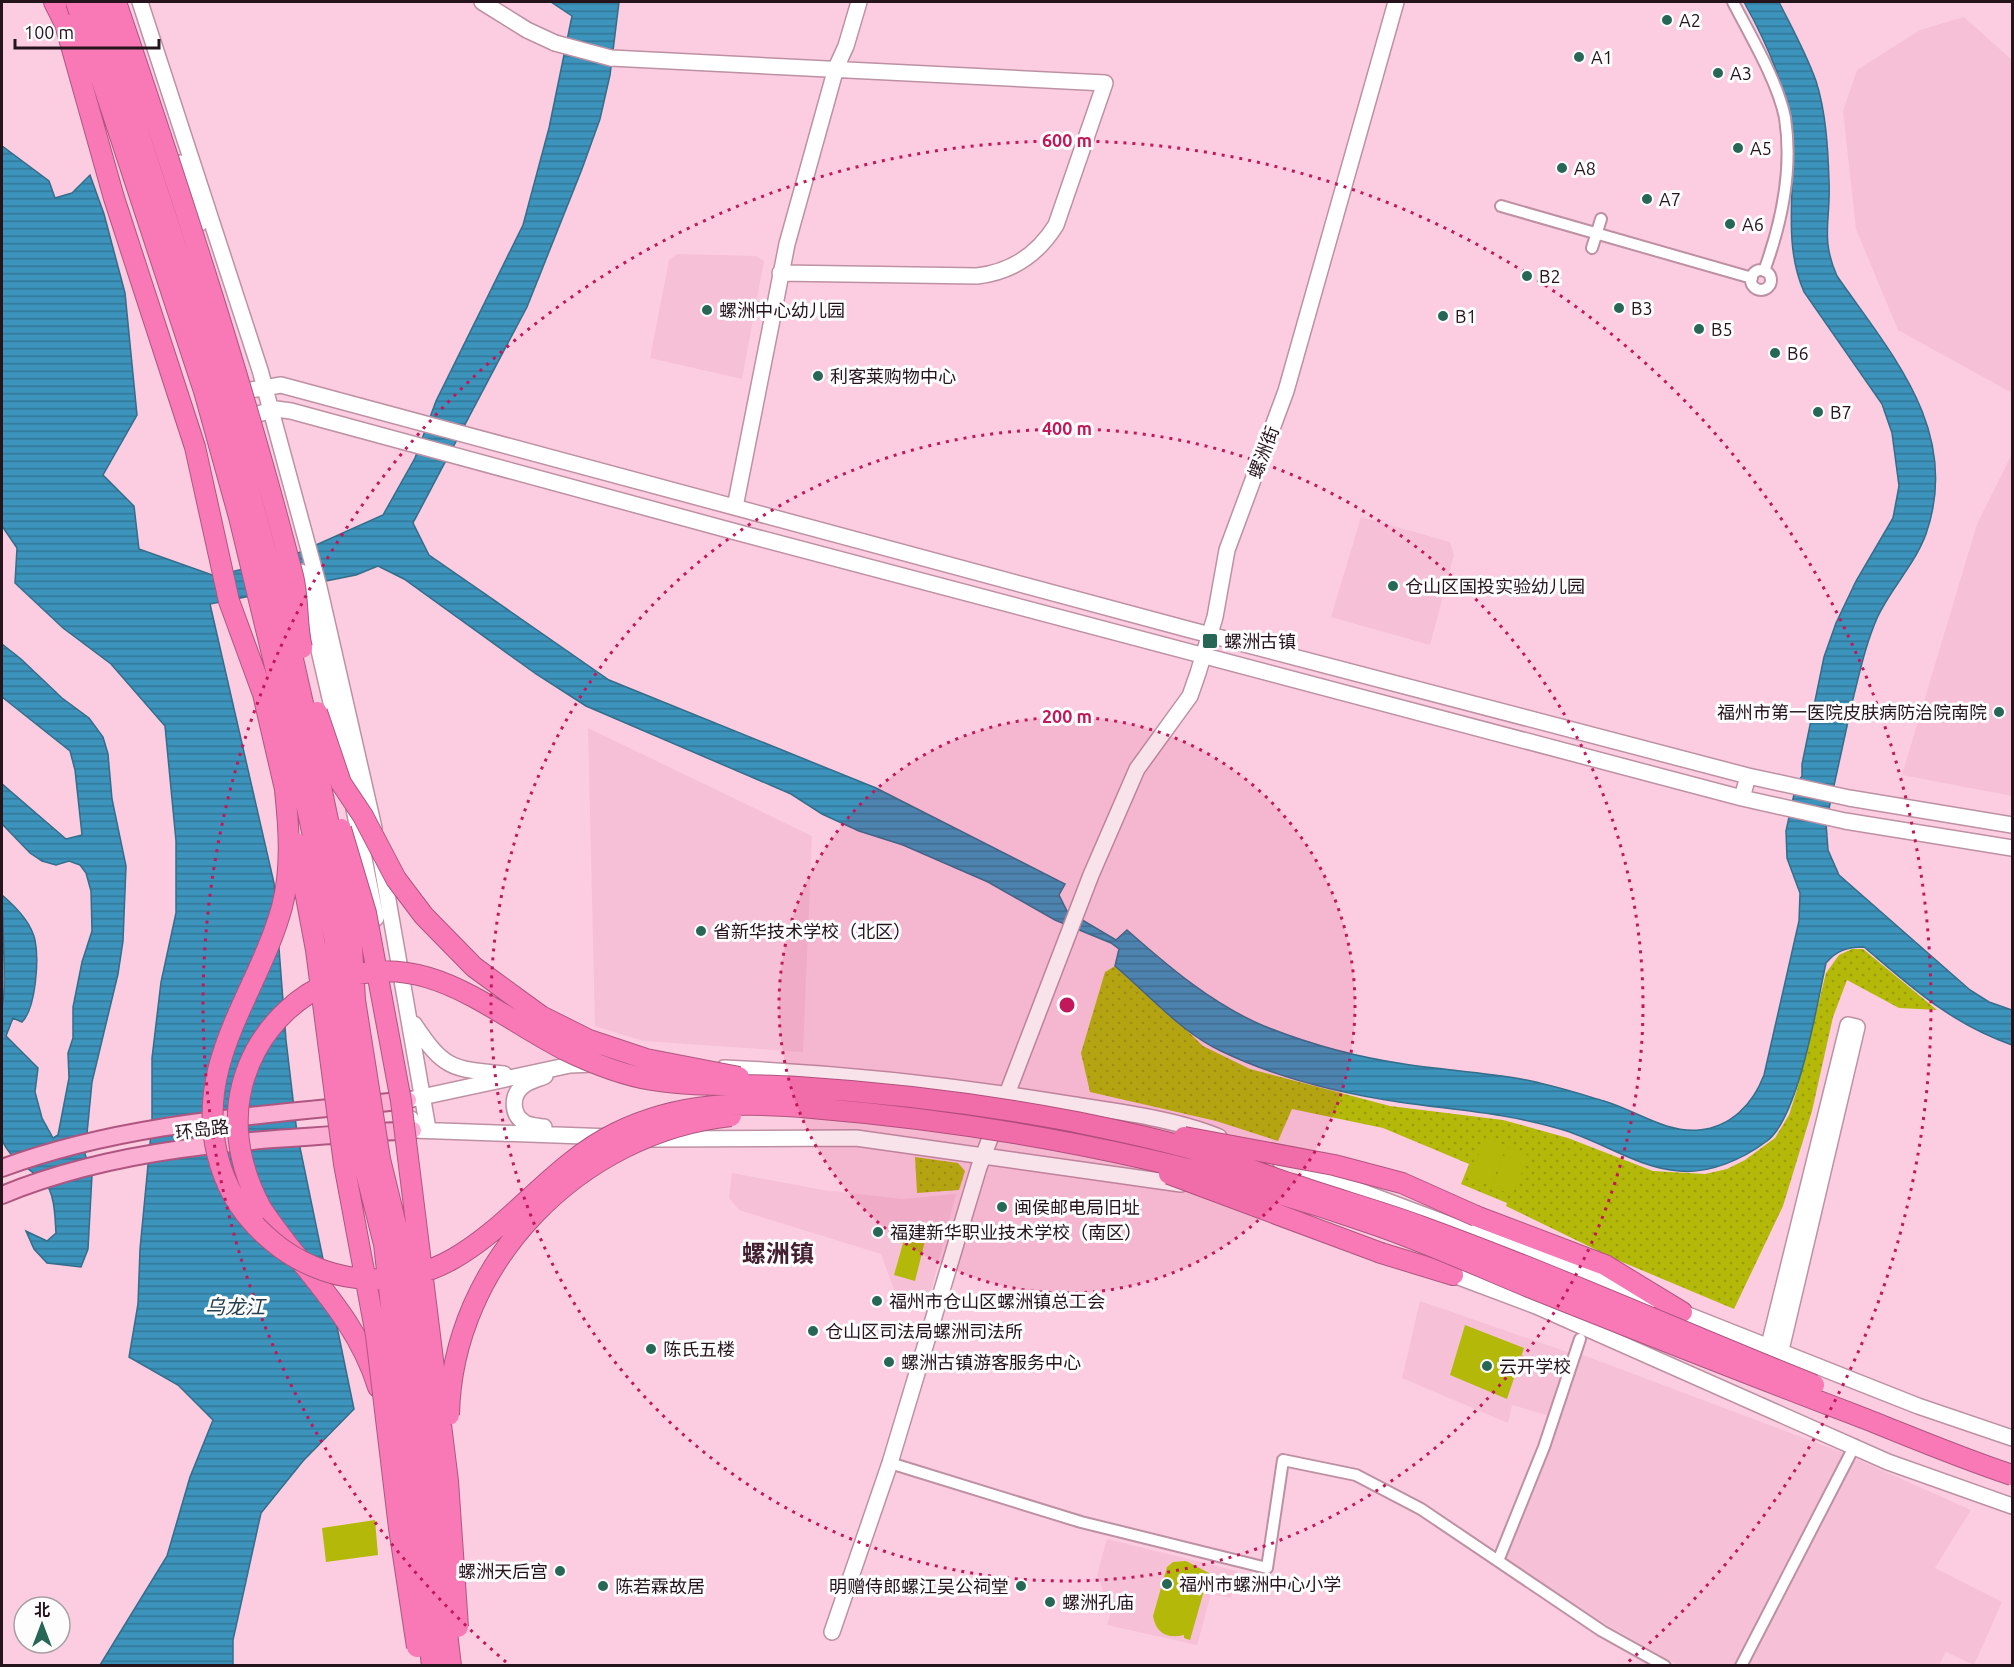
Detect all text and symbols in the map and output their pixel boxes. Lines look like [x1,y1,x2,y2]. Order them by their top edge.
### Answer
place label: A2 [1679,10,1701,30]
scale bar [15,12,159,50]
marker: A2 [1660,13,1674,27]
text: 100 m [24,22,74,42]
place label: A1 [1591,47,1613,67]
marker: A1 [1572,50,1586,64]
place label: A3 [1730,63,1752,83]
marker: A3 [1711,66,1725,80]
text: 600 m [1042,130,1092,150]
place label: A5 [1750,138,1772,158]
marker: A5 [1731,141,1745,155]
place label: A8 [1574,158,1596,178]
marker: A8 [1555,161,1569,175]
place label: A7 [1659,189,1681,209]
marker: A7 [1640,192,1654,206]
place label: A6 [1742,214,1764,234]
marker: A6 [1723,217,1737,231]
place label: B2 [1539,266,1561,286]
marker: B2 [1520,269,1534,283]
place label: B3 [1631,298,1653,318]
place label: 螺洲中心幼儿园 [719,300,845,320]
marker: B3 [1612,301,1626,315]
marker: 螺洲中心幼儿园 [700,303,714,317]
place label: B1 [1455,306,1477,326]
marker: B1 [1436,309,1450,323]
place label: B5 [1711,319,1733,339]
marker: B5 [1692,322,1706,336]
place label: B6 [1787,343,1809,363]
marker: B6 [1768,346,1782,360]
place label: 利客莱购物中心 [830,366,956,386]
marker: 利客莱购物中心 [811,369,825,383]
place label: B7 [1830,402,1852,422]
marker: B7 [1811,405,1825,419]
text: 400 m [1042,418,1092,438]
street label: 螺洲街 [1244,423,1282,481]
place label: 仓山区国投实验幼儿园 [1405,576,1585,596]
marker: 仓山区国投实验幼儿园 [1386,579,1400,593]
place label: 螺洲古镇 [1224,631,1296,651]
marker: 螺洲古镇 [1201,632,1219,650]
place label: 福州市第一医院皮肤病防治院南院 [1717,702,1987,722]
marker: 福州市第一医院皮肤病防治院南院 [1992,705,2006,719]
text: 200 m [1042,706,1092,726]
place label: 省新华技术学校（北区） [713,921,911,941]
marker: 省新华技术学校（北区） [694,924,708,938]
centre of rings [1057,995,1077,1015]
street label: 环岛路 [174,1116,230,1142]
place label: 闽侯邮电局旧址 [1014,1197,1140,1217]
marker: 闽侯邮电局旧址 [995,1200,1009,1214]
place label: 福建新华职业技术学校（南区） [890,1222,1142,1242]
marker: 福建新华职业技术学校（南区） [871,1225,885,1239]
district label: 螺洲镇 [742,1240,814,1267]
place label: 福州市仓山区螺洲镇总工会 [889,1291,1105,1311]
marker: 福州市仓山区螺洲镇总工会 [870,1294,884,1308]
water label: 乌龙江 [205,1295,267,1318]
place label: 仓山区司法局螺洲司法所 [825,1321,1023,1341]
marker: 仓山区司法局螺洲司法所 [806,1324,820,1338]
place label: 陈氏五楼 [663,1339,735,1359]
marker: 陈氏五楼 [644,1342,658,1356]
place label: 螺洲古镇游客服务中心 [901,1352,1081,1372]
marker: 螺洲古镇游客服务中心 [882,1355,896,1369]
place label: 云开学校 [1499,1356,1571,1376]
marker: 云开学校 [1480,1359,1494,1373]
place label: 螺洲天后宫 [458,1561,548,1581]
marker: 螺洲天后宫 [553,1564,567,1578]
place label: 福州市螺洲中心小学 [1179,1574,1341,1594]
place label: 陈若霖故居 [615,1576,705,1596]
place label: 明赠侍郎螺江吴公祠堂 [829,1576,1009,1596]
marker: 福州市螺洲中心小学 [1160,1577,1174,1591]
marker: 陈若霖故居 [596,1579,610,1593]
marker: 明赠侍郎螺江吴公祠堂 [1014,1579,1028,1593]
place label: 螺洲孔庙 [1062,1592,1134,1612]
north arrow [12,1595,72,1655]
marker: 螺洲孔庙 [1043,1595,1057,1609]
text: 北 [34,1601,50,1619]

